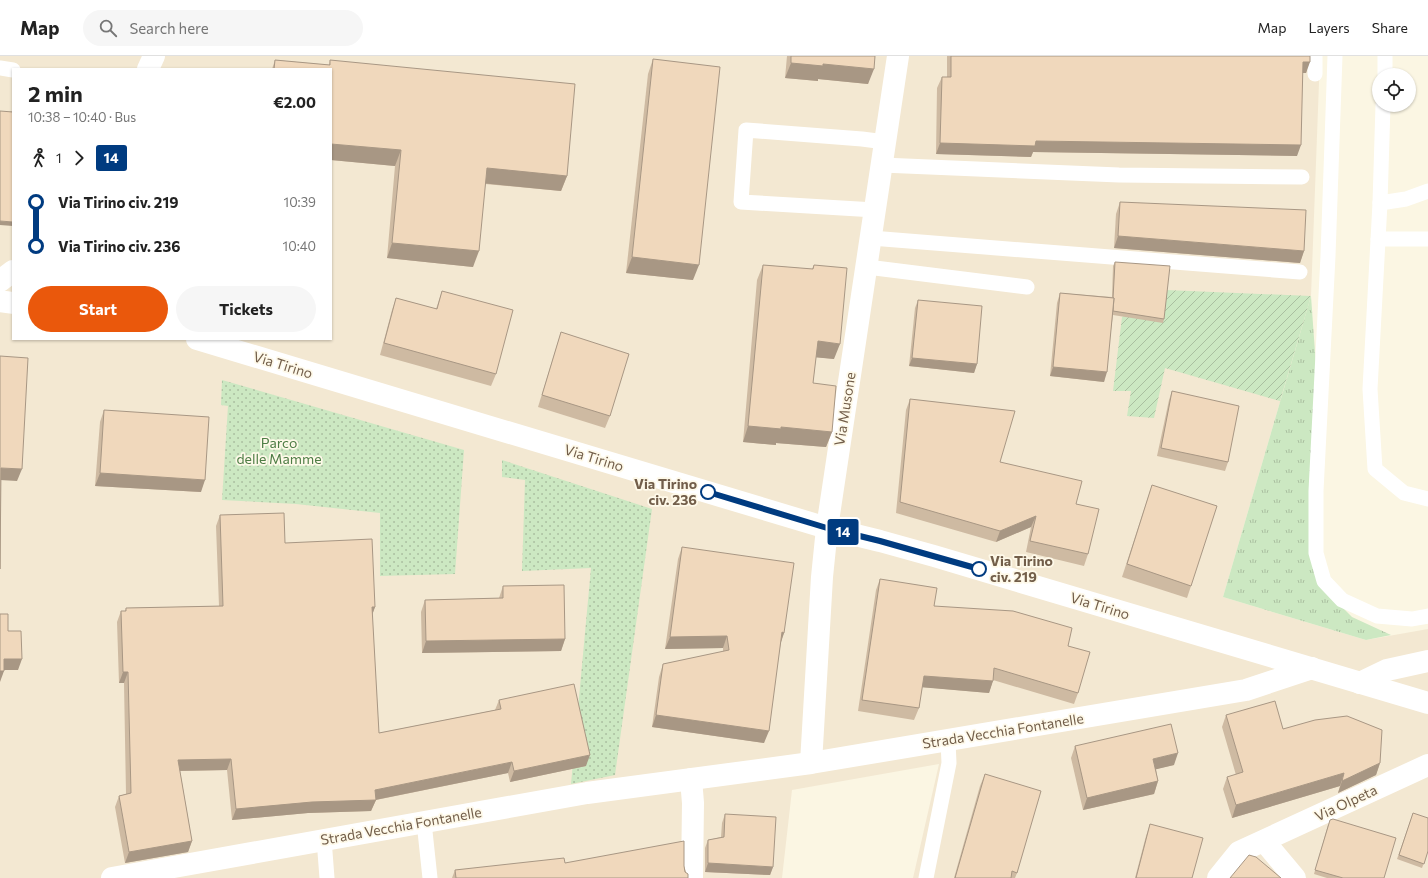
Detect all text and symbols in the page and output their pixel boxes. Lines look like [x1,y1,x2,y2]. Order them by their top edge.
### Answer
search box [83,10,363,46]
text: Map [20,16,59,39]
icon: search [97,17,119,39]
text: Search here [129,19,209,37]
text: Map [1258,19,1286,36]
text: Layers [1308,19,1350,36]
text: Share [1372,19,1408,36]
map controls [1372,68,1416,112]
button: locate [1372,68,1416,112]
text: 2 min [28,80,83,107]
text: €2.00 [273,93,316,111]
text: 10:38 – 10:40 · Bus [28,109,136,125]
icon: walk [28,147,50,169]
icon: forward [68,147,90,169]
text: 14 [104,149,119,166]
text: 1 [56,150,62,166]
text: Via Tirino civ. 219 [58,193,178,211]
text: 10:39 [284,194,316,210]
text: Via Tirino civ. 236 [58,237,180,255]
text: 10:40 [283,238,316,254]
button: Start [28,286,168,332]
button: Tickets [176,286,316,332]
street label: Via Tirino [251,347,315,382]
street label: Via Musone [830,371,859,447]
park label: Parco delle Mamme [236,434,322,467]
street label: Via Tirino [562,440,626,475]
place label: Via Tirino civ. 236 [634,475,697,508]
marker: Via Tirino civ. 236 [700,484,716,500]
line badge: 14 [825,519,861,545]
text: 14 [836,523,850,540]
place label: Via Tirino civ. 219 [990,552,1053,585]
marker: Via Tirino civ. 219 [971,561,987,577]
street label: Via Tirino [1068,588,1132,623]
street label: Strada Vecchia Fontanelle [921,709,1085,752]
street label: Via Olpeta [1312,781,1380,824]
street label: Strada Vecchia Fontanelle [319,803,483,848]

